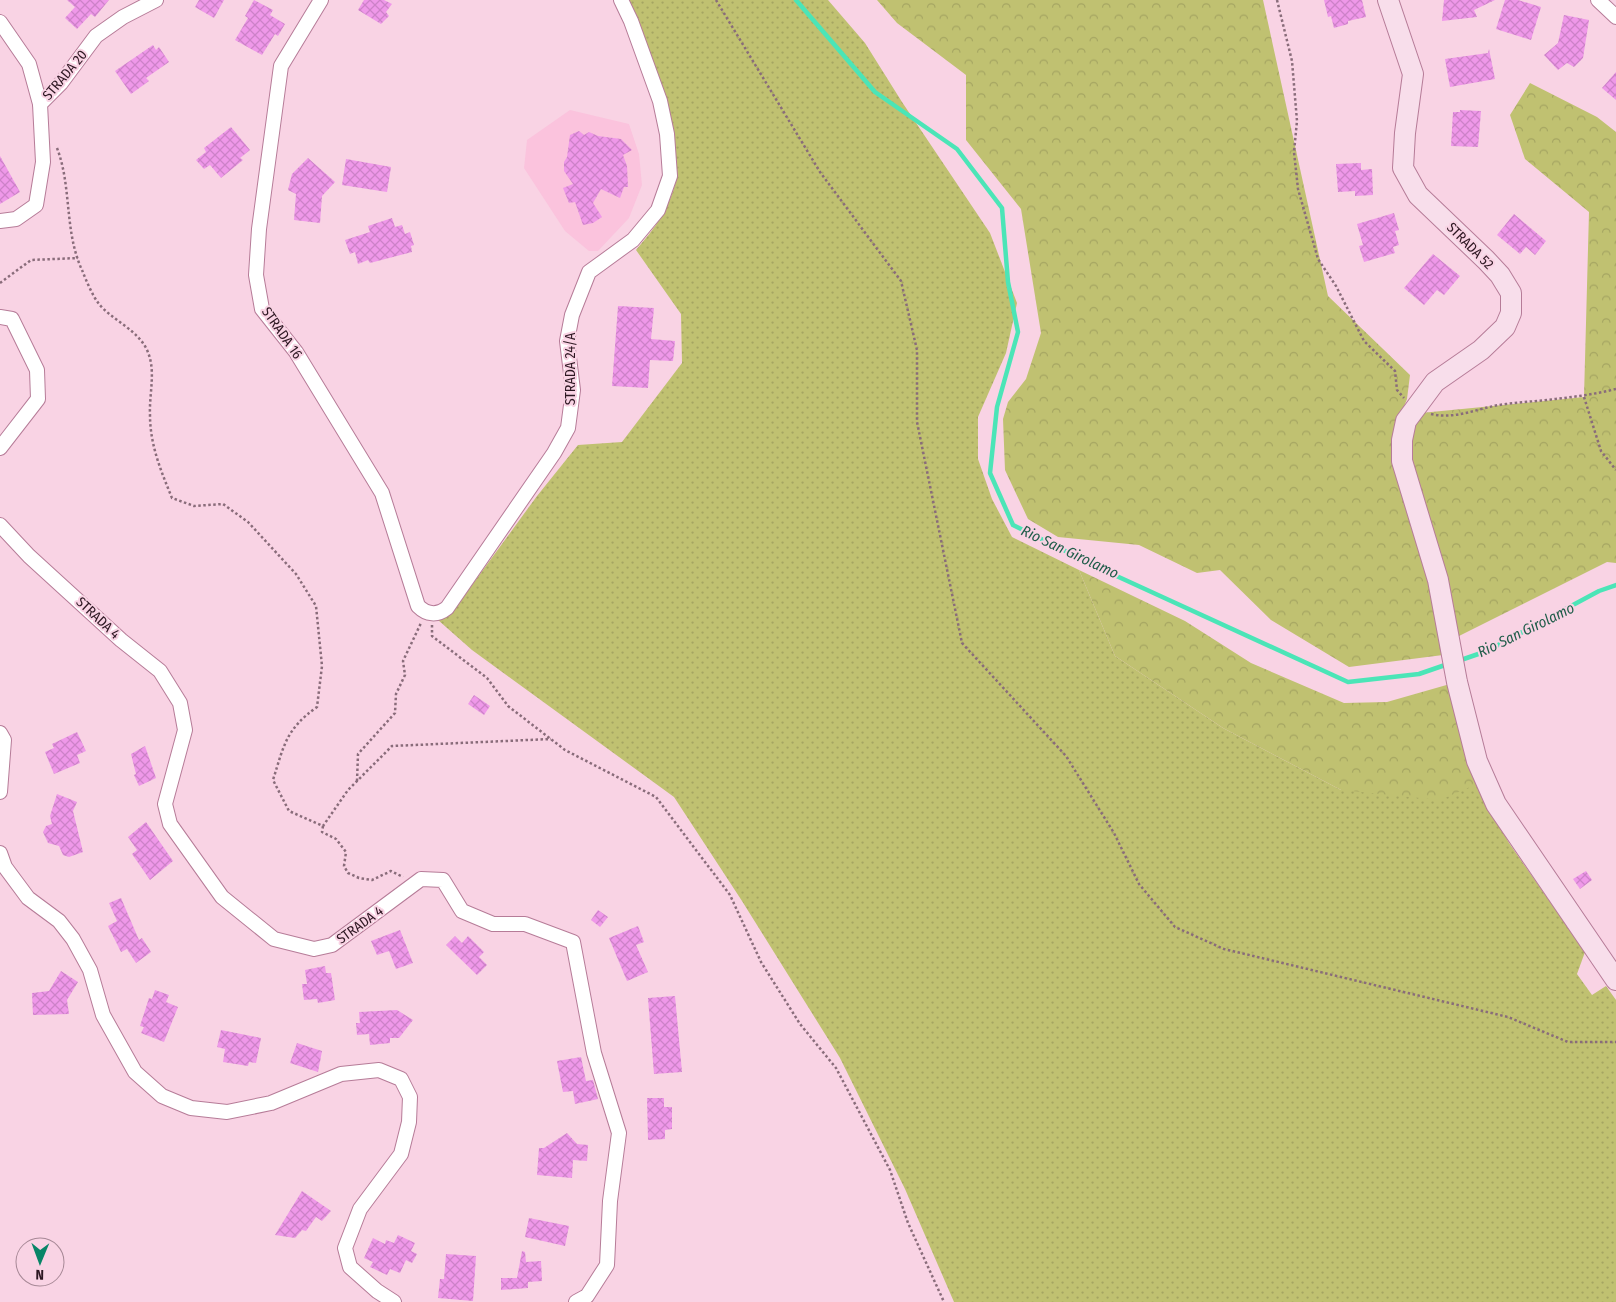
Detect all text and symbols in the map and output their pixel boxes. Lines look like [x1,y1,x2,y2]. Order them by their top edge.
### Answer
street label: STRADA 20 [39,46,91,104]
street label: STRADA 52 [1443,219,1497,273]
street label: STRADA 16 [258,304,306,362]
street label: STRADA 24/A [562,332,579,405]
water label: Rio San Girolamo [1018,522,1122,583]
street label: STRADA 4 [73,594,124,643]
water label: Rio San Girolamo [1475,599,1577,661]
street label: STRADA 4 [333,902,387,948]
north arrow [15,1237,65,1287]
text: N [35,1266,44,1283]

